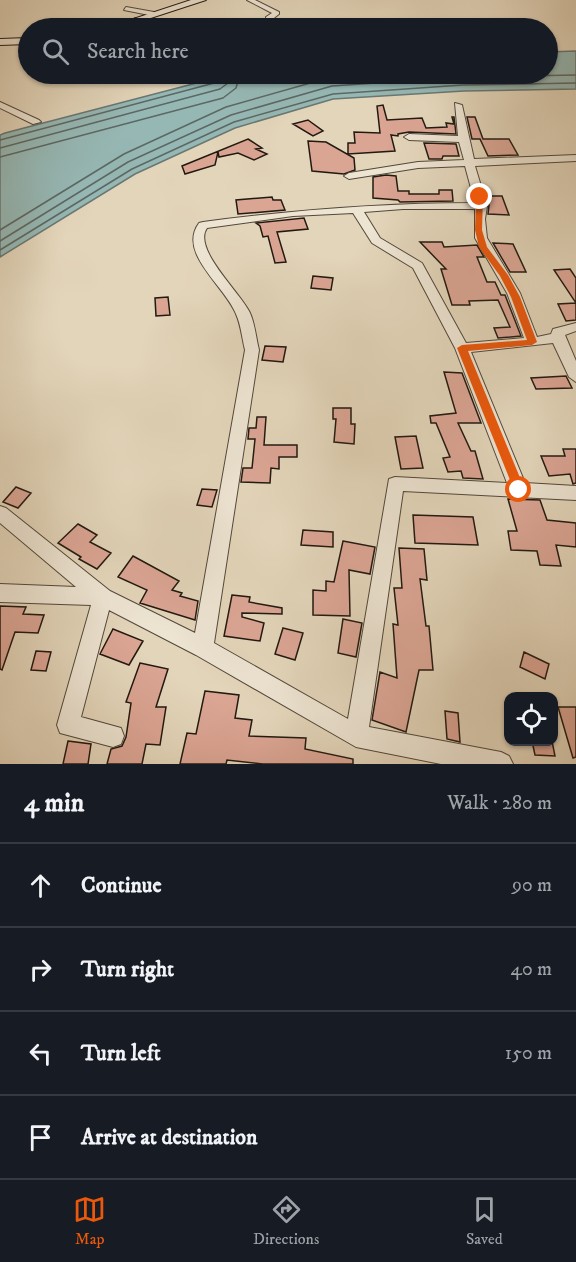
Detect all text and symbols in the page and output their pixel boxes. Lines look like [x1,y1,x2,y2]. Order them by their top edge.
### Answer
search box [18,18,558,84]
icon: search [39,35,72,68]
text: Search here [87,38,189,65]
route end [466,183,492,209]
route start [505,476,531,502]
map controls [504,692,558,746]
button: locate [504,692,558,746]
text: 4 min [24,787,84,820]
text: Walk · 280 m [447,791,552,816]
icon: ahead [24,869,57,902]
text: Continue [81,872,162,899]
text: 90 m [512,873,552,898]
icon: right [24,953,57,986]
text: Turn right [81,956,174,983]
text: 40 m [510,957,552,982]
icon: left [24,1037,57,1070]
text: Turn left [81,1040,161,1067]
text: 150 m [505,1041,552,1066]
icon: arrive [24,1121,57,1154]
text: Arrive at destination [81,1124,258,1151]
tab: Map [73,1193,106,1249]
tab: Directions [253,1193,319,1249]
tab: Saved [466,1193,503,1249]

